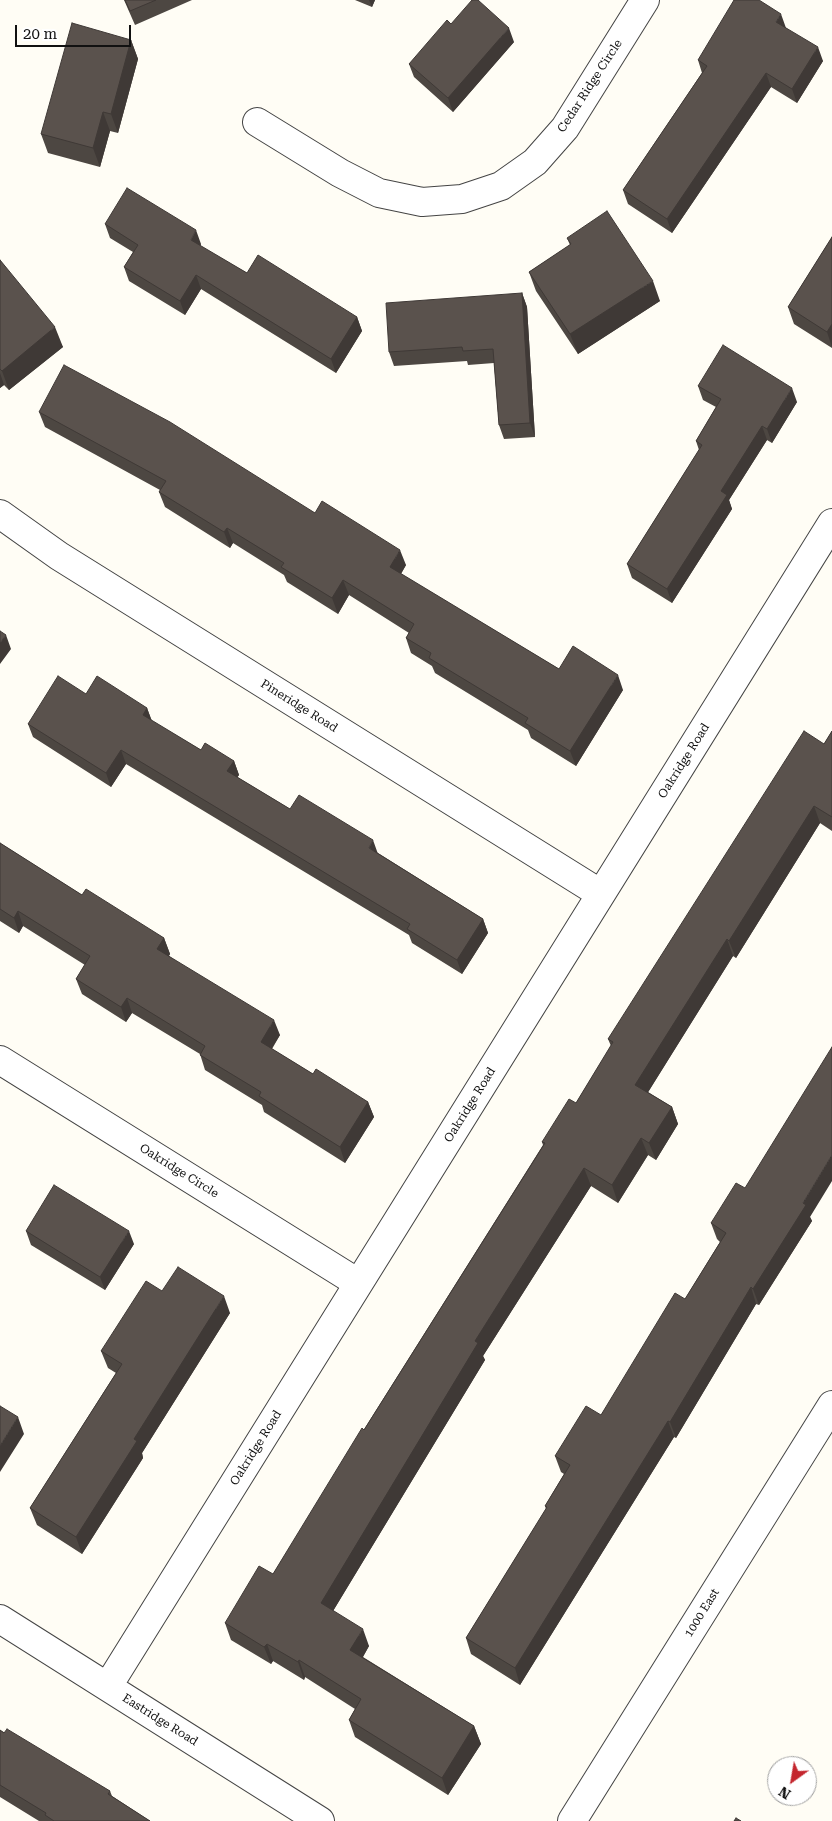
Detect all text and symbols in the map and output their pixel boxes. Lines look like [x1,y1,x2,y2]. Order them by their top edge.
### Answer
scale bar [18,15,134,47]
text: 20 m [23,25,57,43]
street label: Cedar Ridge Circle [555,37,625,135]
street label: Pineridge Road [258,677,340,735]
street label: Oakridge Road [655,721,713,801]
street label: Oakridge Road [441,1065,499,1145]
street label: Oakridge Circle [137,1141,221,1201]
street label: Oakridge Road [227,1408,285,1488]
street label: 1000 East [681,1586,723,1640]
street label: Eastridge Road [120,1691,200,1749]
north arrow [767,1756,817,1806]
text: N [776,1783,793,1803]

